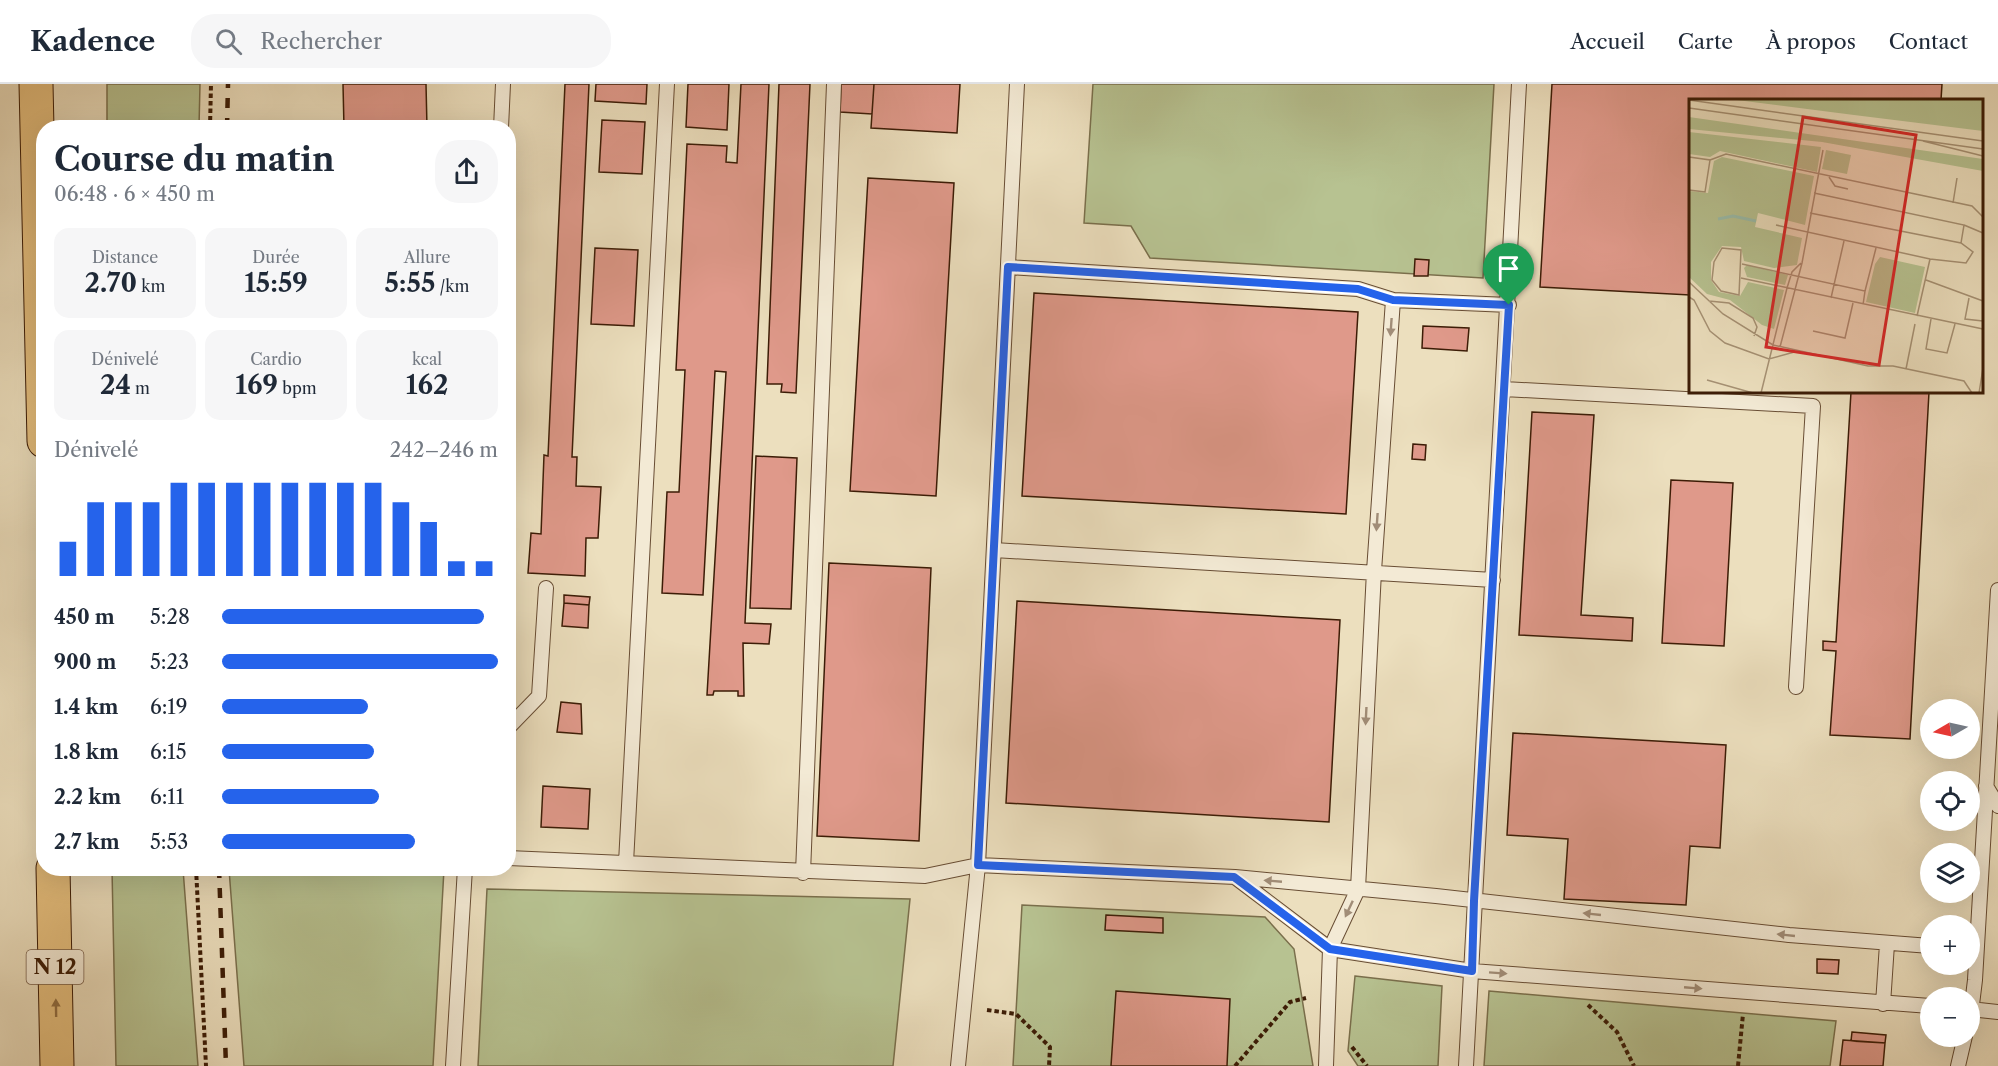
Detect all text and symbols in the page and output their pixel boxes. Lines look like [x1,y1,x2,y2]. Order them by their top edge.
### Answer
search box [191,14,611,68]
text: Kadence [30,24,155,58]
icon: search [212,25,245,58]
text: Rechercher [260,28,382,55]
text: Accueil [1570,29,1645,54]
text: Carte [1678,29,1733,54]
text: À propos [1766,29,1856,54]
text: Contact [1889,29,1968,54]
inset map [1689,99,1983,393]
text: Course du matin [54,139,335,180]
button: share [435,140,498,203]
text: 06:48 · 6 × 450 m [54,182,215,206]
pin [1483,243,1534,305]
text: Distance [92,247,158,267]
text: Durée [252,247,300,267]
text: Allure [404,247,450,267]
icon: arrive [1492,252,1525,285]
text: 2.70 [85,267,137,299]
text: 15:59 [244,267,308,299]
text: 5:55 [385,267,435,299]
text: km [137,276,165,296]
text: /km [435,276,469,296]
one-way arrow [1386,318,1396,337]
text: Dénivelé [91,349,159,369]
text: Cardio [250,349,302,369]
text: kcal [412,349,442,369]
text: 24 [100,369,131,401]
text: 169 [235,369,278,401]
text: 162 [406,369,448,401]
text: m [131,378,150,398]
text: bpm [278,378,317,398]
text: Dénivelé [54,438,138,462]
text: 242–246 m [390,438,498,462]
one-way arrow [1372,512,1382,531]
text: 450 m [54,605,115,629]
text: 5:28 [150,605,190,629]
text: 900 m [54,650,116,674]
text: 5:23 [150,650,189,674]
text: 1.4 km [54,695,119,719]
text: 6:19 [150,695,187,719]
north arrow [1920,699,1980,759]
map controls [1920,699,1980,1047]
one-way arrow [1362,707,1371,726]
text: 1.8 km [54,740,119,764]
text: 6:15 [150,740,187,764]
button: locate [1920,771,1980,831]
text: 2.2 km [54,785,121,809]
text: 6:11 [150,785,184,809]
text: 2.7 km [54,830,120,854]
text: 5:53 [150,830,188,854]
button: layers [1920,843,1980,903]
one-way arrow [1263,876,1282,886]
one-way arrow [1344,901,1353,918]
one-way arrow [1582,909,1601,919]
button: + [1920,915,1980,975]
one-way arrow [1776,930,1795,940]
road number: N 12 [26,950,84,984]
one-way arrow [1489,968,1508,978]
one-way arrow [1683,984,1702,993]
button: − [1920,987,1980,1047]
one-way arrow [51,998,61,1017]

